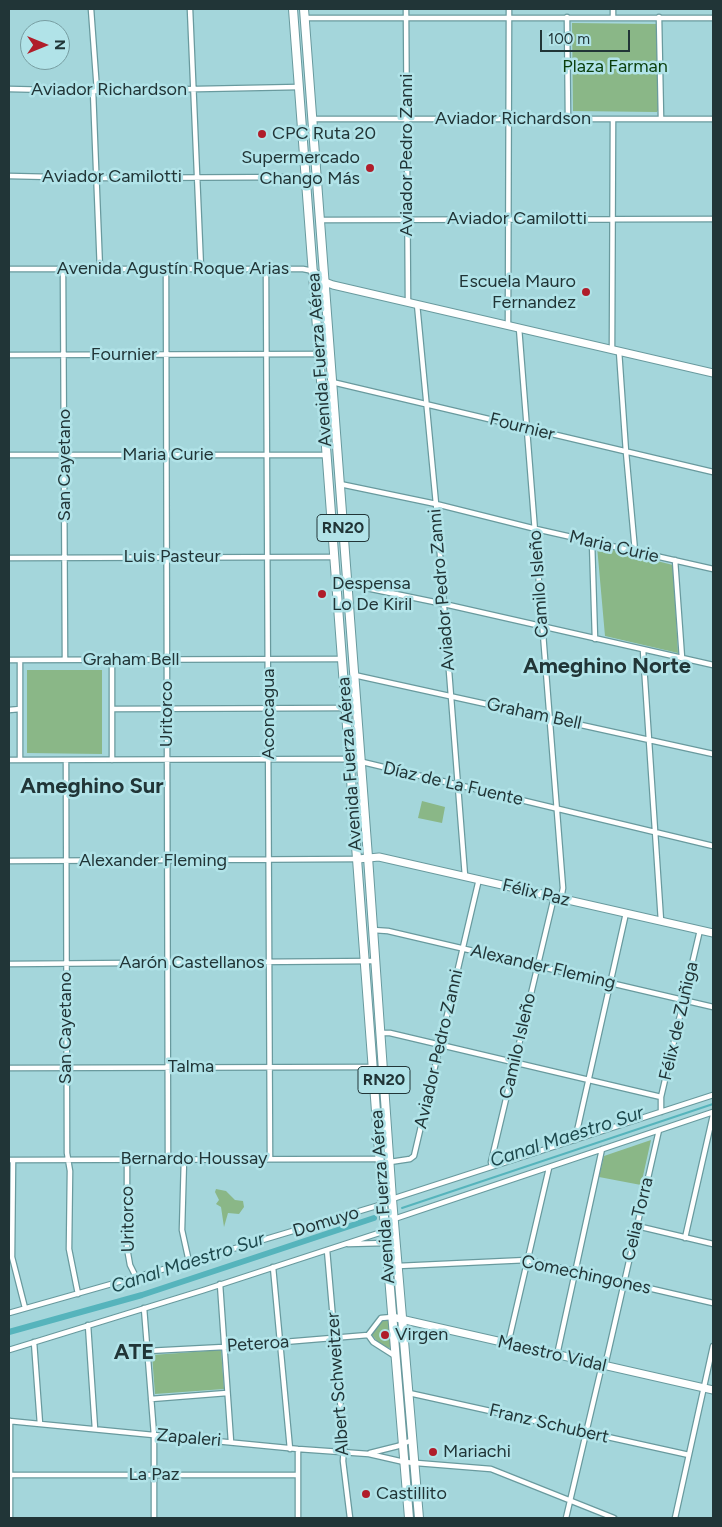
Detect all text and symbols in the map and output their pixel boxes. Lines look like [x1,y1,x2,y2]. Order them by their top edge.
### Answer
north arrow [20,20,70,70]
scale bar [542,20,632,52]
text: 100 m [548,30,590,48]
text: N [51,40,68,50]
park label: Plaza Farman [562,56,668,78]
street label: Aviador Pedro Zanni [396,74,418,236]
street label: Aviador Richardson [31,79,187,101]
street label: Aviador Richardson [435,108,591,130]
place label: CPC Ruta 20 [272,123,376,145]
marker: CPC Ruta 20 [256,128,268,140]
place label: Supermercado Chango Más [241,147,360,190]
marker: Supermercado Chango Más [364,162,376,174]
street label: Aviador Camilotti [42,166,182,188]
street label: Aviador Camilotti [447,208,587,230]
street label: Avenida Agustín Roque Arias [57,258,289,280]
place label: Escuela Mauro Fernandez [459,271,576,314]
street label: Avenida Fuerza Aérea [303,272,337,448]
marker: Escuela Mauro Fernandez [580,286,592,298]
street label: Fournier [91,344,157,366]
street label: Fournier [487,408,557,446]
street label: San Cayetano [54,409,76,521]
street label: Maria Curie [122,444,214,466]
street label: Aviador Pedro Zanni [424,508,460,672]
road number: RN20 [317,514,369,542]
street label: Maria Curie [567,526,661,568]
street label: Camilo Isleño [524,529,554,639]
street label: Luis Pasteur [124,546,220,568]
place label: Despensa Lo De Kiril [332,573,412,616]
marker: Despensa Lo De Kiril [316,588,328,600]
street label: Graham Bell [83,649,179,671]
district label: Ameghino Norte [523,654,691,680]
street label: Aconcagua [258,669,280,759]
street label: Avenida Fuerza Aérea [333,676,367,852]
street label: Uritorco [156,681,178,747]
street label: Graham Bell [484,693,584,735]
street label: Díaz de La Fuente [381,757,525,811]
district label: Ameghino Sur [20,774,164,800]
street label: Alexander Fleming [79,850,227,872]
street label: Félix Paz [500,875,572,911]
street label: Alexander Fleming [468,940,618,994]
street label: Aarón Castellanos [119,952,265,974]
street label: Félix de Zuñiga [655,960,703,1082]
street label: Aviador Pedro Zanni [410,967,468,1131]
street label: San Cayetano [55,972,77,1084]
street label: Camilo Isleño [495,991,541,1101]
street label: Talma [168,1056,214,1078]
road number: RN20 [358,1066,410,1094]
water label: Canal Maestro Sur [487,1101,647,1173]
street label: Avenida Fuerza Aérea [366,1109,400,1285]
street label: Bernardo Houssay [121,1148,267,1170]
street label: Celia Torra [618,1175,658,1263]
street label: Uritorco [117,1186,139,1252]
street label: Domuyo [290,1202,362,1242]
water label: Canal Maestro Sur [108,1227,268,1299]
street label: Comechingones [519,1251,653,1299]
street label: Albert Schweitzer [322,1311,354,1457]
place label: Virgen [395,1324,448,1346]
marker: Virgen [379,1329,391,1341]
street label: Peteroa [226,1331,290,1357]
street label: Maestro Vidal [496,1331,608,1377]
district label: ATE [114,1340,154,1366]
street label: Franz Schubert [487,1400,611,1448]
street label: Zapaleri [156,1424,222,1452]
place label: Mariachi [443,1441,511,1463]
marker: Mariachi [427,1446,439,1458]
street label: La Paz [128,1464,180,1486]
place label: Castillito [376,1483,447,1505]
marker: Castillito [360,1488,372,1500]

